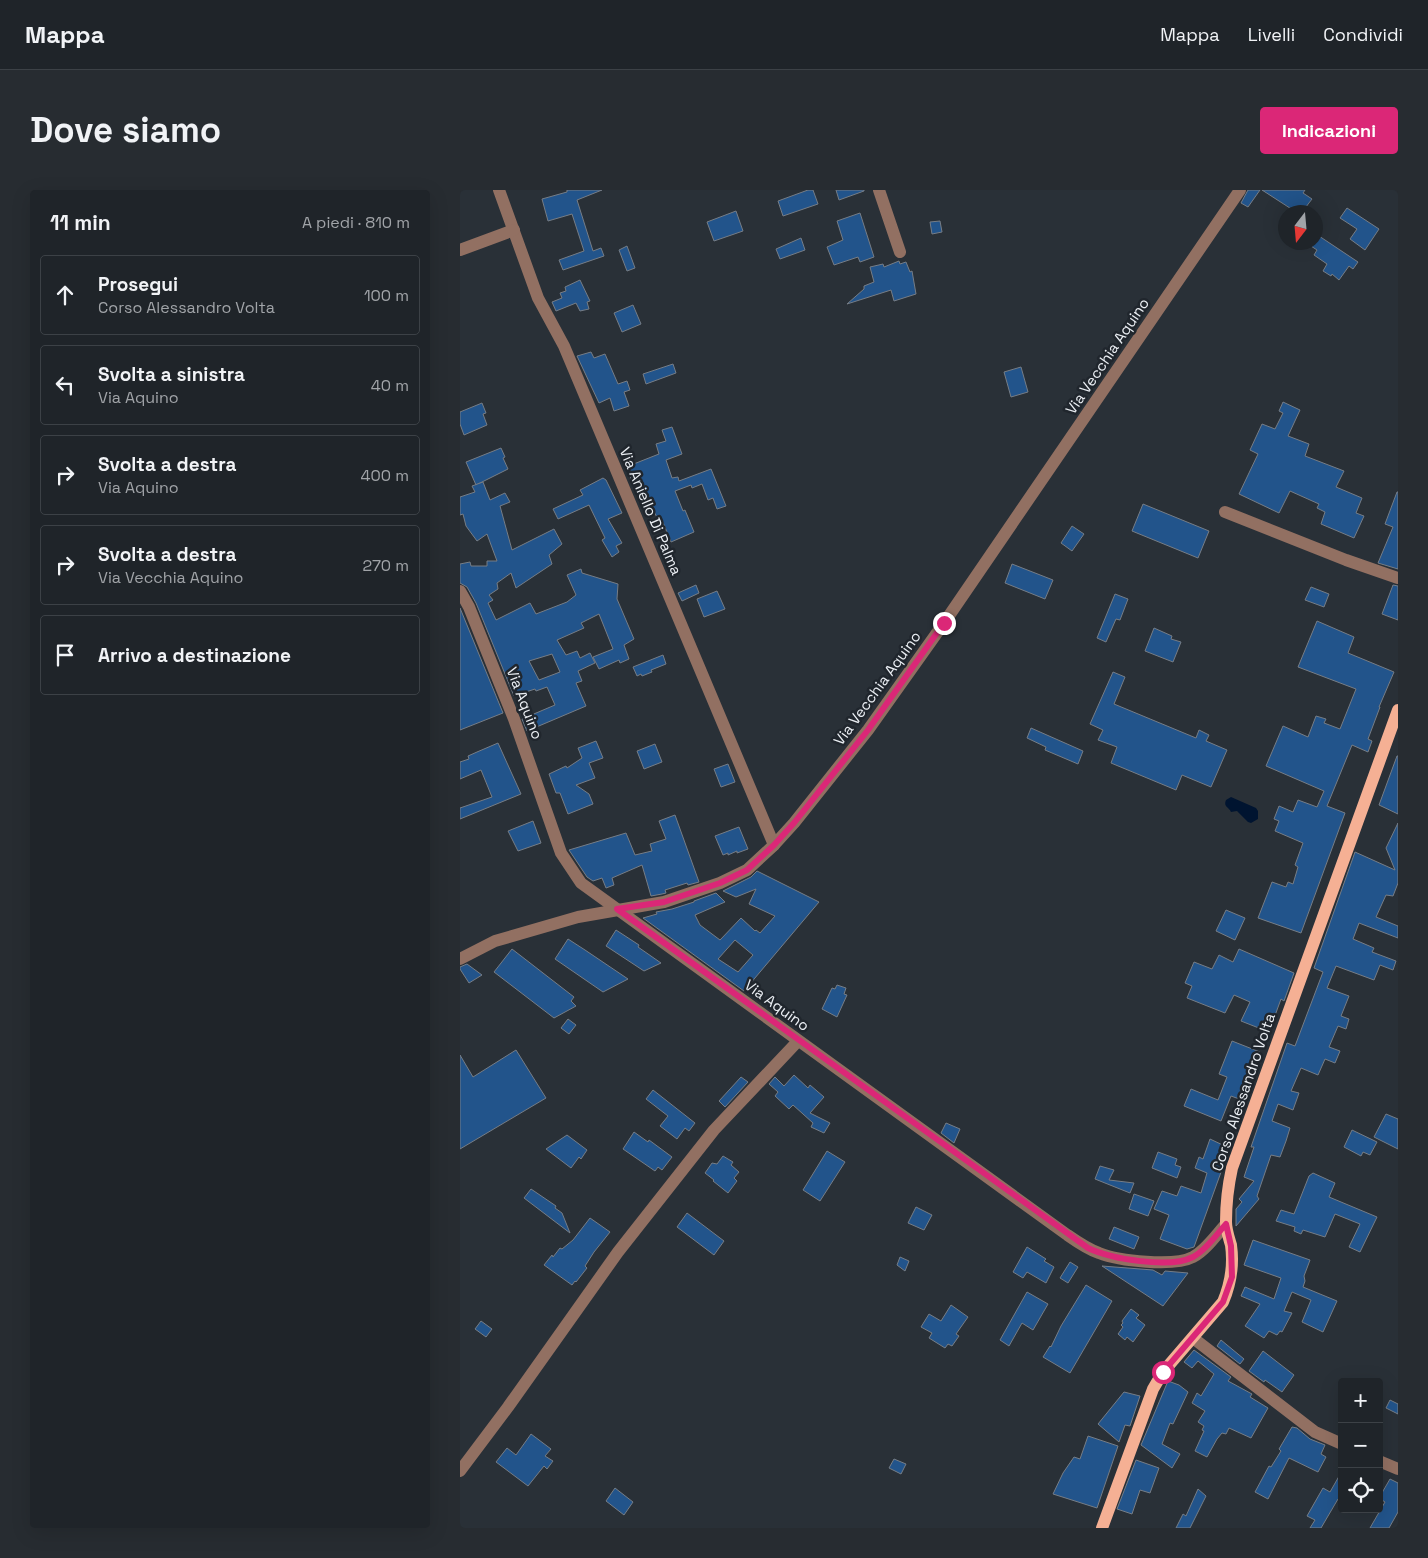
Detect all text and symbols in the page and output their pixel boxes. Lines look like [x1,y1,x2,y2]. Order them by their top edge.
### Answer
text: Mappa [25,19,105,50]
text: Mappa [1160,23,1220,46]
text: Livelli [1248,23,1295,46]
text: Condividi [1323,23,1403,46]
button: Indicazioni [1260,107,1398,154]
text: Dove siamo [30,108,221,152]
north arrow [1278,205,1323,250]
text: 11 min [50,209,111,236]
text: A piedi · 810 m [302,212,410,233]
text: Prosegui [98,272,178,297]
icon: ahead [51,281,79,309]
text: 100 m [364,285,409,306]
street label: Via Vecchia Aquino [1061,294,1153,418]
text: Corso Alessandro Volta [98,297,275,318]
text: Svolta a sinistra [98,362,245,387]
icon: left [51,371,79,399]
text: 40 m [371,375,409,396]
text: Via Aquino [98,387,179,408]
street label: Via Aniello Di Palma [615,444,687,578]
text: Svolta a destra [98,452,236,477]
icon: right [51,461,79,489]
text: 400 m [361,465,409,486]
text: Via Aquino [98,477,179,498]
text: Svolta a destra [98,542,236,567]
icon: right [51,551,79,579]
text: 270 m [362,555,409,576]
text: Via Vecchia Aquino [98,567,243,588]
route end [933,612,956,635]
street label: Via Vecchia Aquino [829,627,925,749]
icon: arrive [51,641,79,669]
text: Arrivo a destinazione [98,643,291,668]
street label: Via Aquino [503,664,547,742]
street label: Via Aquino [741,975,813,1035]
street label: Corso Alessandro Volta [1207,1010,1279,1174]
route start [1152,1361,1175,1384]
map controls [1338,1378,1383,1513]
button: + [1338,1378,1383,1423]
button: − [1338,1423,1383,1468]
button: locate [1338,1468,1383,1513]

